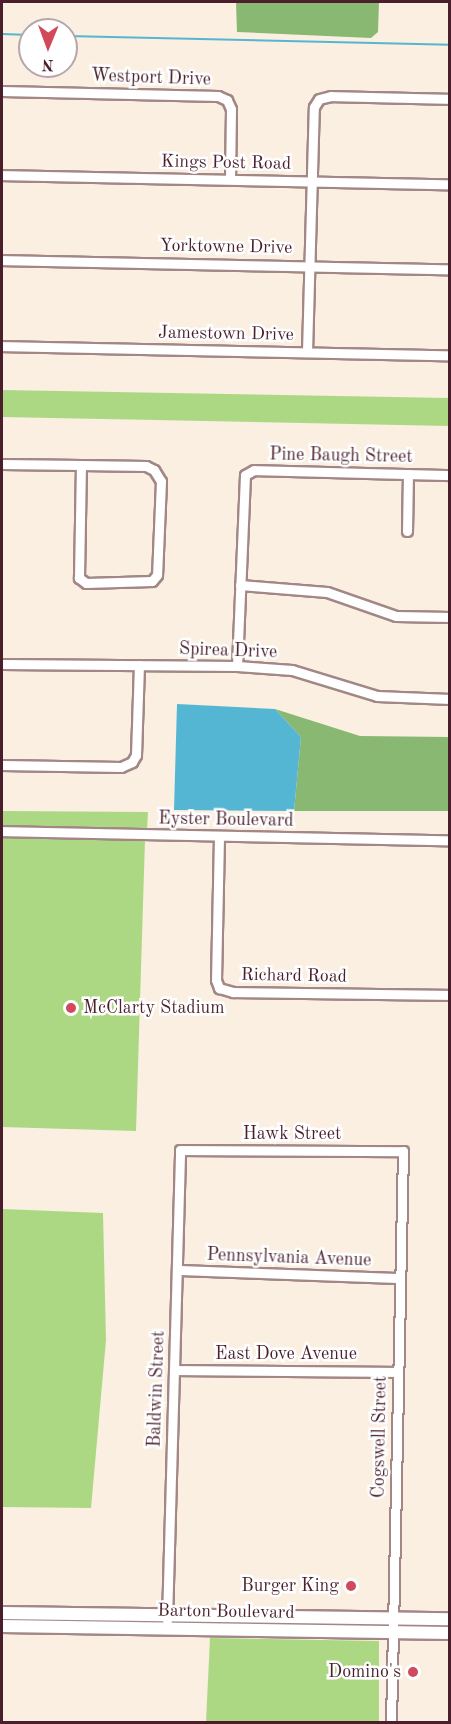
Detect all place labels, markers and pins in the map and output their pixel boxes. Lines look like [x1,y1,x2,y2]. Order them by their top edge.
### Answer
place label: McClarty Stadium [83,997,225,1019]
marker: McClarty Stadium [64,1001,78,1015]
place label: Burger King [241,1575,339,1597]
marker: Burger King [344,1579,358,1593]
place label: Domino's [328,1661,401,1683]
marker: Domino's [406,1665,420,1679]

